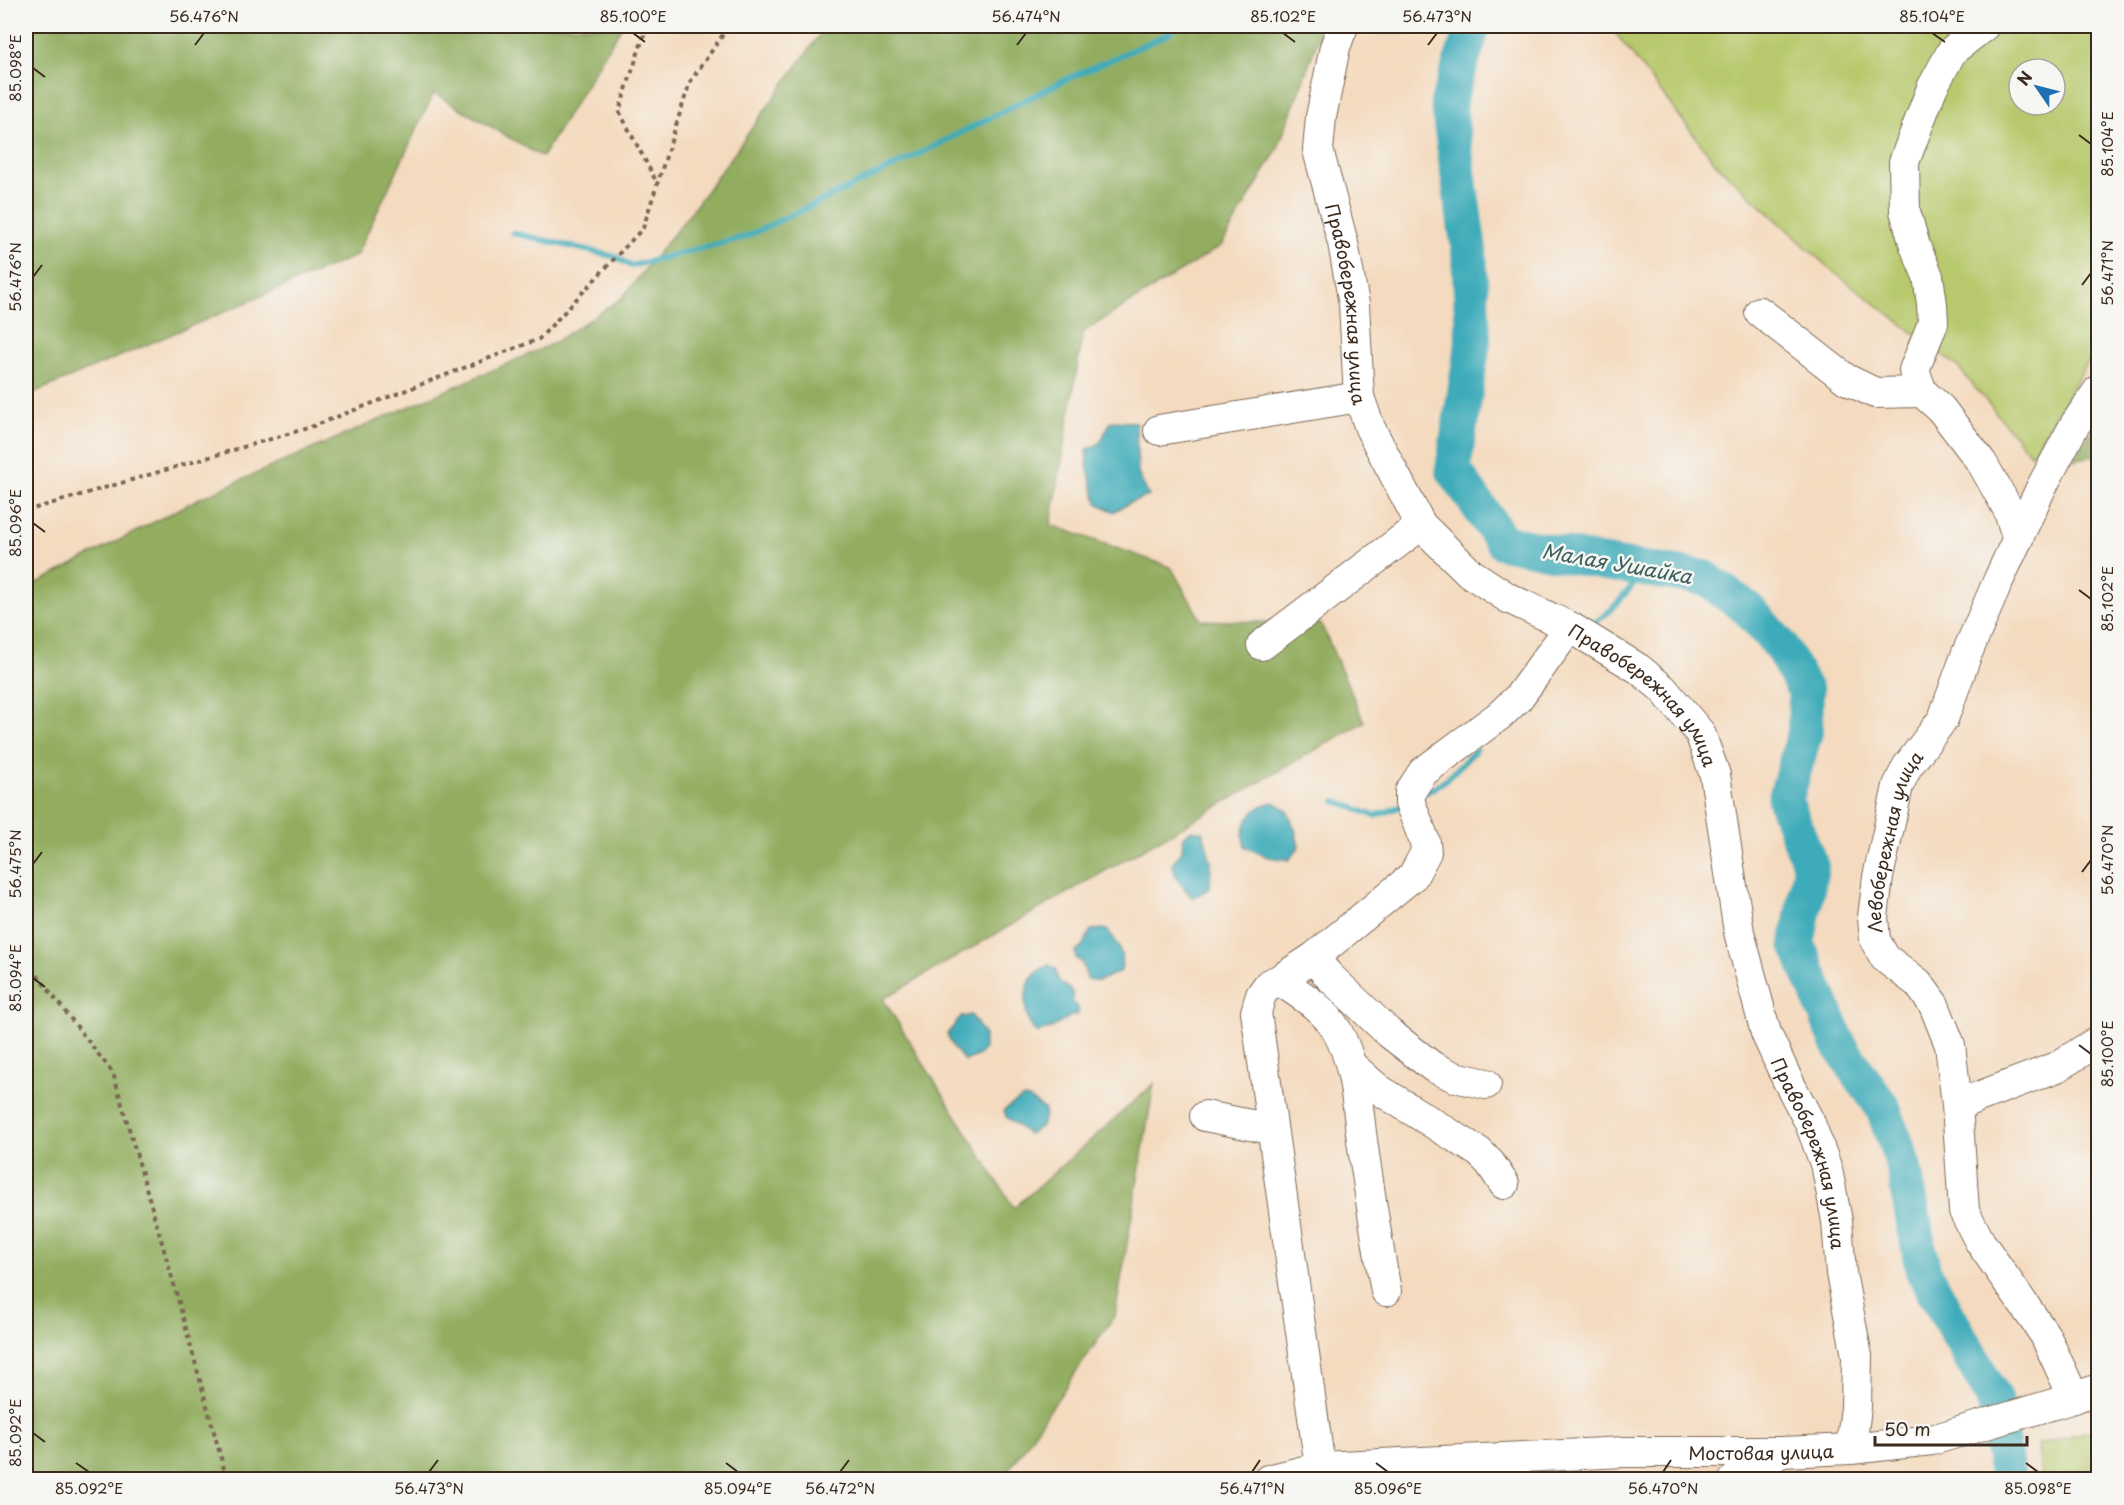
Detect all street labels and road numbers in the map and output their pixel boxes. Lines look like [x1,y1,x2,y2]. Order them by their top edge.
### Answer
street label: Правобережная улица [1319,200,1374,409]
street label: Правобережная улица [1564,616,1725,771]
street label: Левобережная улица [1859,744,1929,934]
street label: Правобережная улица [1765,1053,1853,1251]
street label: Мостовая улица [1688,1436,1835,1466]

